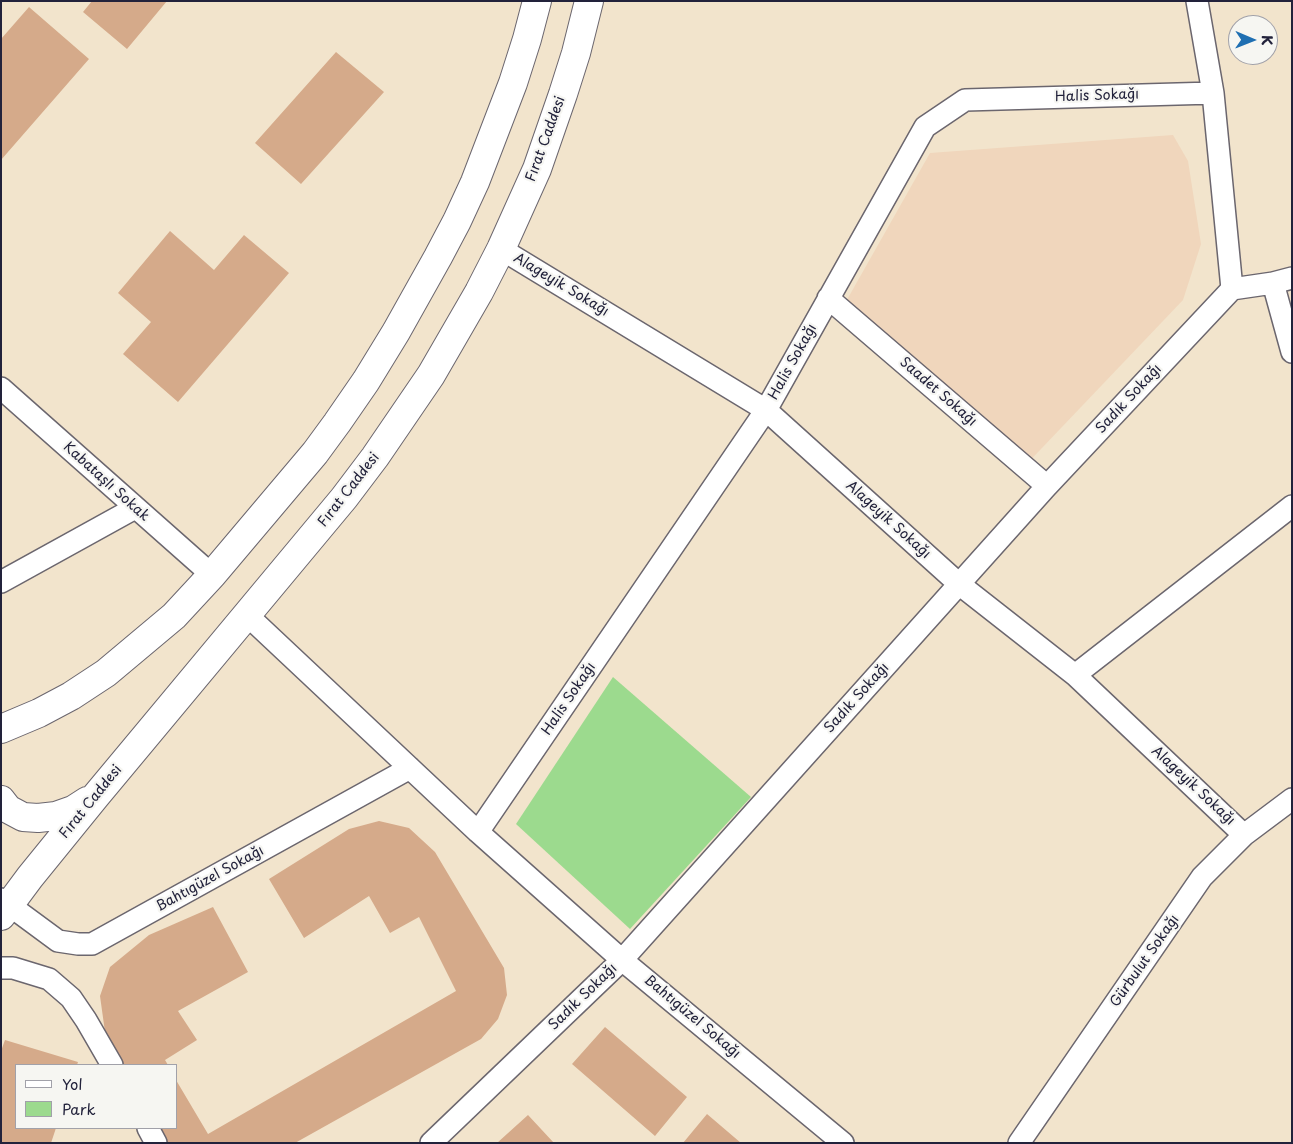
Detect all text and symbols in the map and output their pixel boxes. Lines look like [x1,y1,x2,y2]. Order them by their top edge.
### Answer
north arrow [1228,15,1278,65]
text: K [1257,35,1278,46]
street label: Halis Sokağı [1055,86,1139,106]
street label: Fırat Caddesi [523,94,569,184]
street label: Alageyik Sokağı [510,250,612,320]
street label: Halis Sokağı [765,321,821,403]
street label: Saadet Sokağı [896,354,980,430]
street label: Sadık Sokağı [1093,361,1165,437]
street label: Kabataşlı Sokak [59,439,153,525]
street label: Fırat Caddesi [315,450,383,530]
street label: Alageyik Sokağı [842,478,934,562]
street label: Halis Sokağı [539,659,599,739]
street label: Sadık Sokağı [821,660,893,736]
street label: Alageyik Sokağı [1148,743,1238,829]
street label: Fırat Caddesi [56,762,126,842]
street label: Bahtıgüzel Sokağı [153,842,267,916]
street label: Gürbulut Sokağı [1107,912,1183,1010]
street label: Sadık Sokağı [545,960,621,1034]
street label: Bahtıgüzel Sokağı [640,972,744,1062]
legend [15,1064,178,1129]
text: Yol [62,1072,83,1095]
text: Park [62,1097,96,1120]

